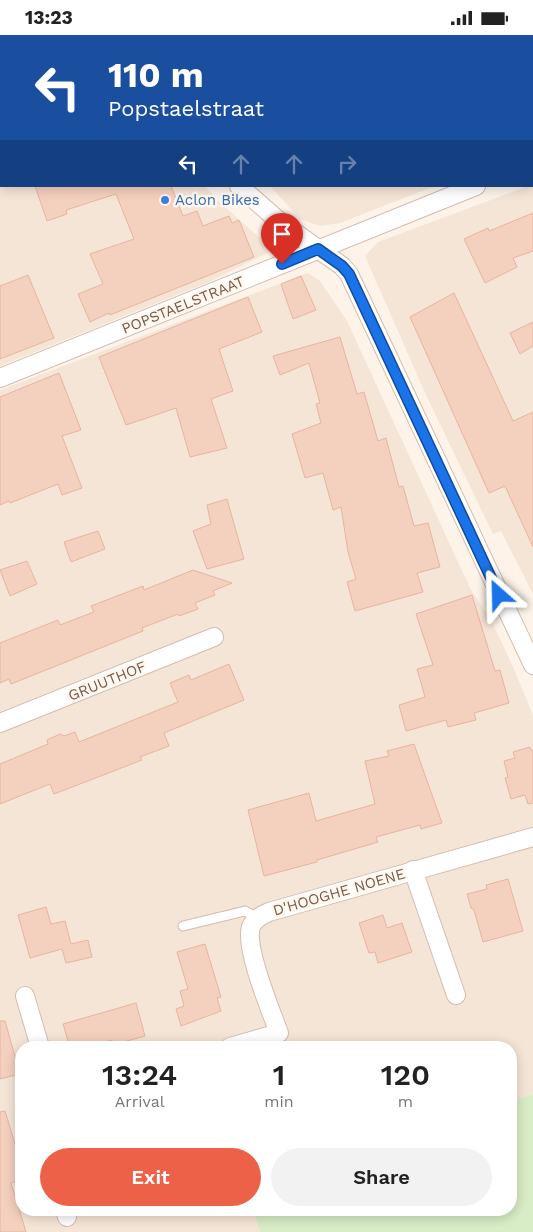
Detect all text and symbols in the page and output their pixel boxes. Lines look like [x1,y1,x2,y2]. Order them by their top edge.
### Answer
text: 13:23 [25,6,73,29]
text: 110 m [108,54,204,96]
icon: left [25,55,90,120]
text: Popstaelstraat [108,96,264,121]
icon: left [174,150,202,178]
icon: ahead [227,150,255,178]
icon: ahead [280,150,308,178]
icon: right [333,150,361,178]
place label: Aclon Bikes [175,191,260,209]
marker: Aclon Bikes [159,194,171,206]
pin [261,213,303,264]
icon: arrive [268,220,296,248]
street label: POPSTAELSTRAAT [119,272,247,338]
position arrow [472,568,524,620]
street label: GRUUTHOF [65,657,149,705]
street label: D'HOOGHE NOENE [271,865,407,919]
text: 13:24 [102,1057,177,1092]
text: 1 [273,1057,285,1092]
text: 120 [381,1057,430,1092]
text: Arrival [115,1092,165,1111]
text: min [264,1092,294,1111]
text: m [398,1092,413,1111]
button: Exit [40,1148,261,1206]
button: Share [271,1148,492,1206]

